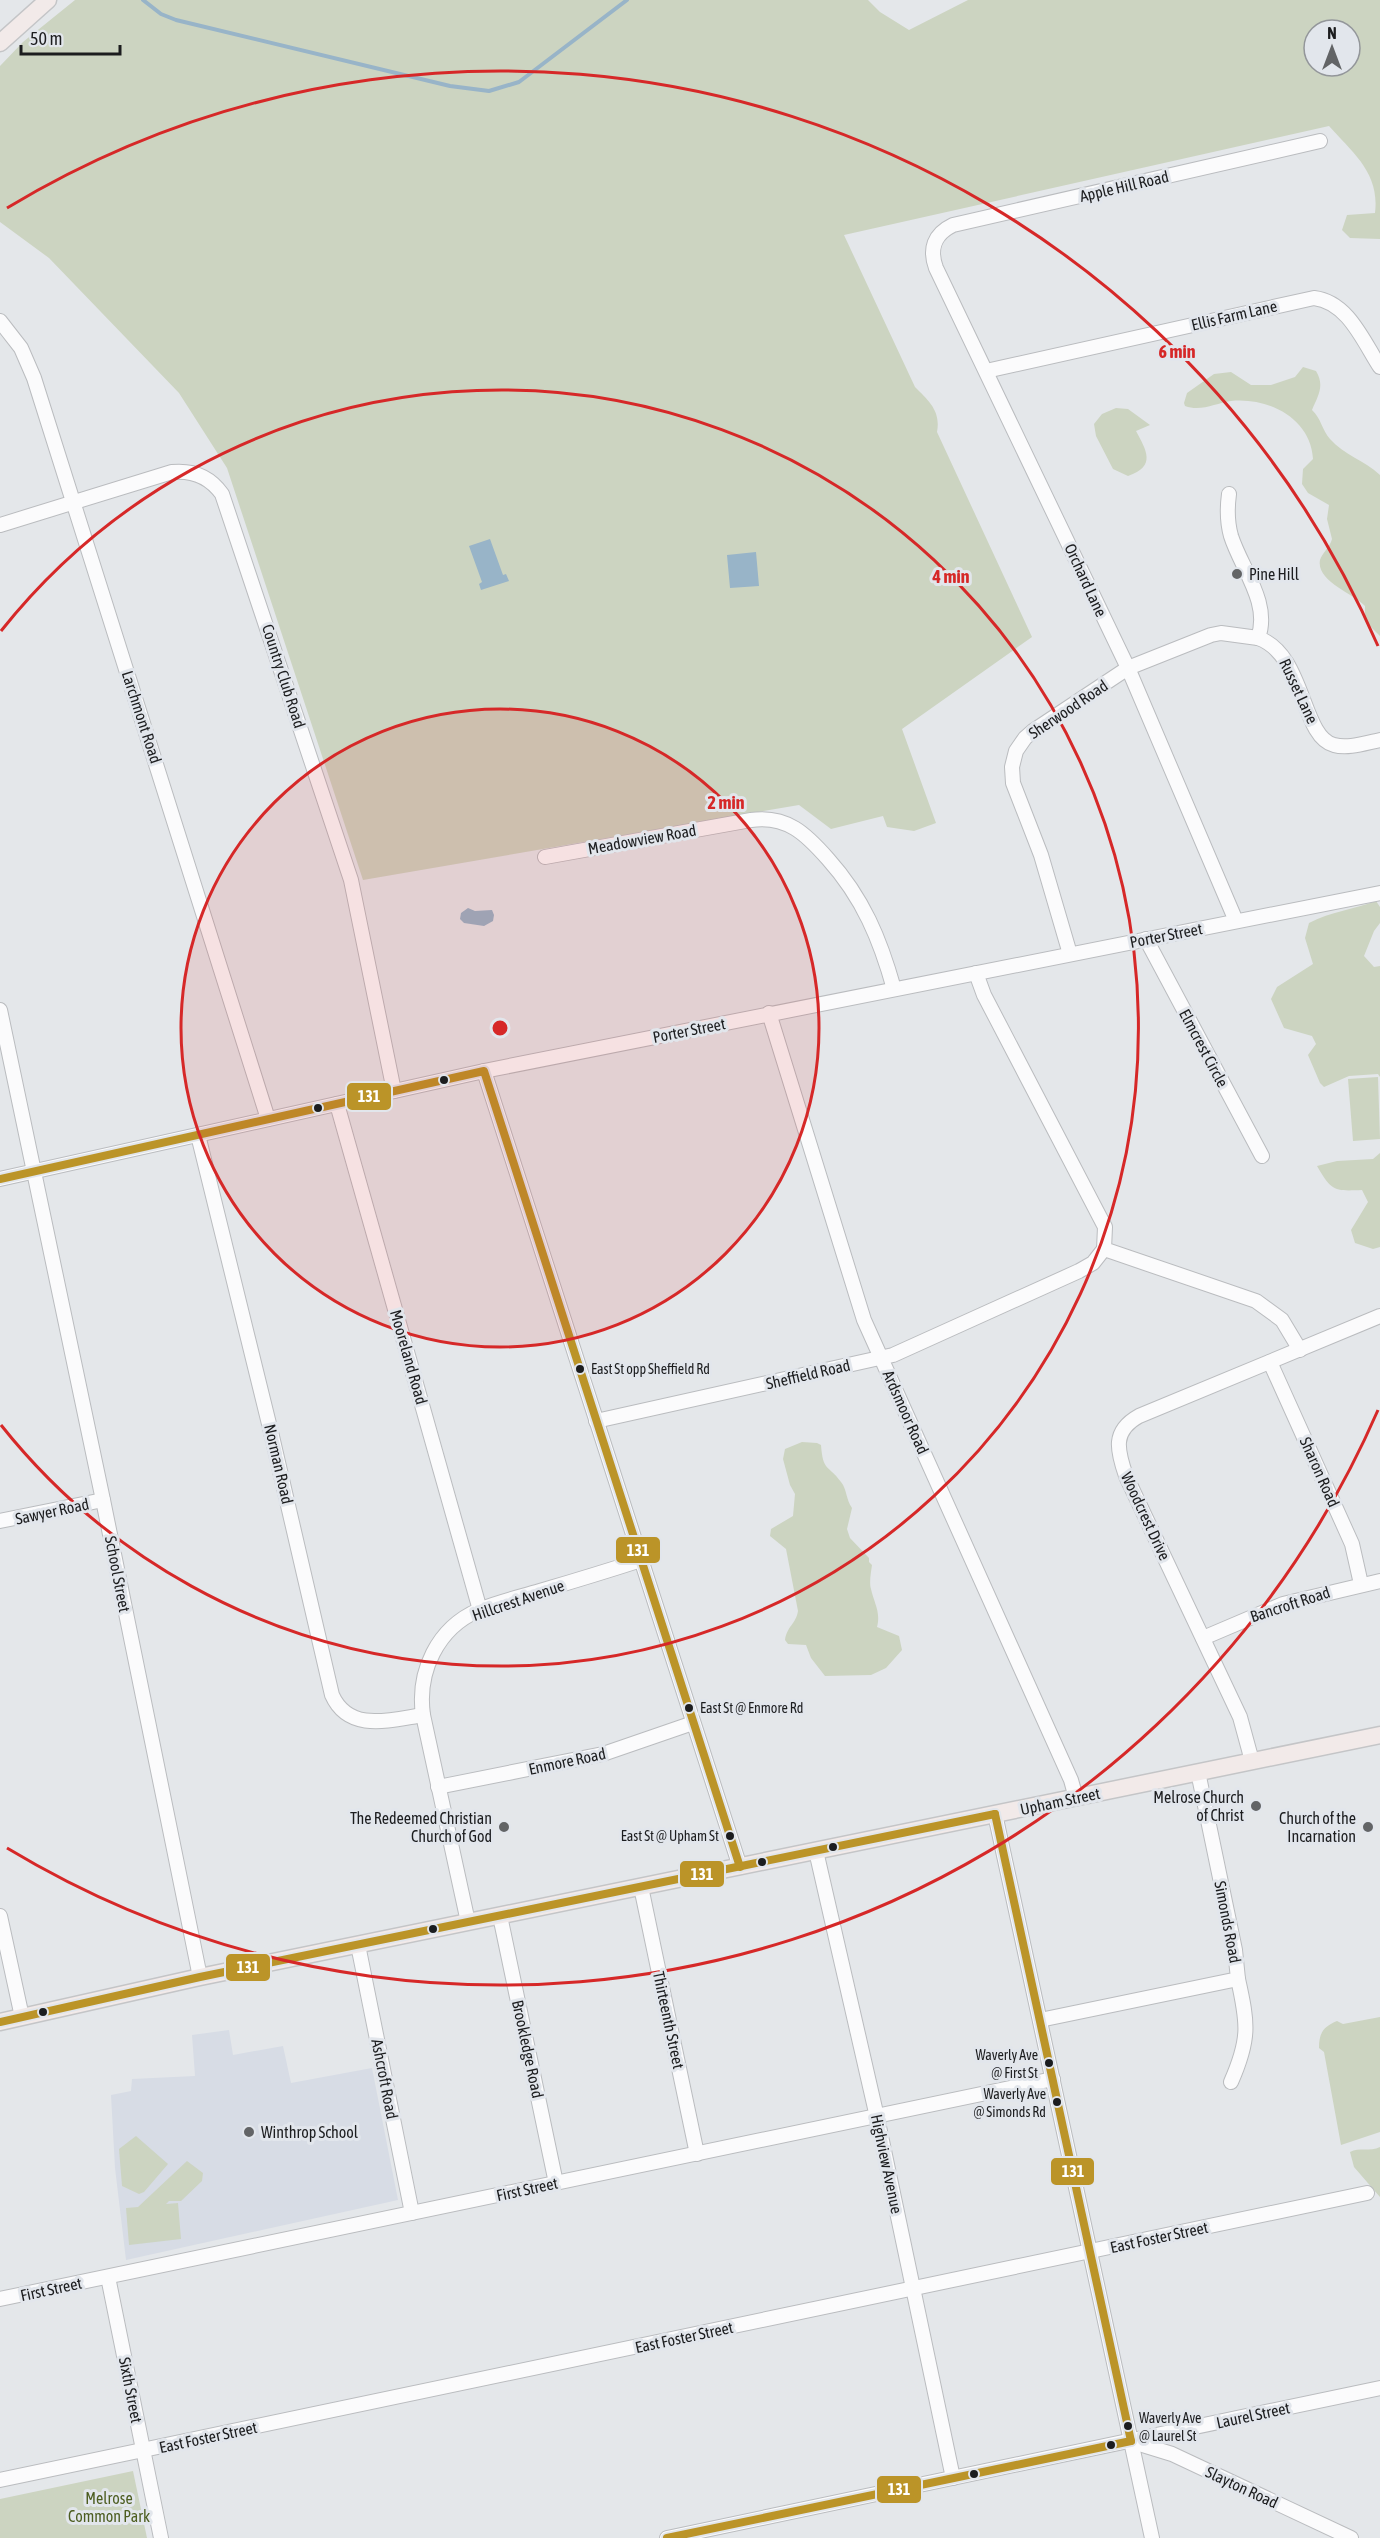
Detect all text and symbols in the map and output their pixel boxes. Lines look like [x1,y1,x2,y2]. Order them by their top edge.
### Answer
scale bar [21,18,120,56]
north arrow [1302,18,1362,78]
text: N [1327,24,1337,42]
text: 50 m [30,28,62,49]
street label: Apple Hill Road [1078,167,1170,206]
street label: Ellis Farm Lane [1189,296,1279,334]
text: 6 min [1159,341,1196,362]
street label: Orchard Lane [1061,541,1111,619]
place label: Pine Hill [1249,565,1300,583]
text: 4 min [932,566,970,587]
marker: Pine Hill [1230,567,1244,581]
street label: Country Club Road [258,622,309,730]
street label: Russet Lane [1276,656,1322,726]
street label: Larchmont Road [119,668,165,766]
street label: Sherwood Road [1025,676,1111,742]
text: 2 min [708,792,745,813]
street label: Meadowview Road [586,821,698,857]
street label: Porter Street [1128,919,1204,951]
street label: Elmcrest Circle [1176,1006,1232,1090]
street label: Porter Street [651,1014,727,1046]
centre of rings [490,1018,510,1038]
unlabelled marker [438,1074,450,1086]
line badge: 131 [346,1082,392,1111]
text: 131 [358,1087,381,1105]
unlabelled marker [312,1102,324,1114]
street label: Mooreland Road [387,1308,431,1406]
street label: Sheffield Road [764,1356,852,1392]
place label: East St opp Sheffield Rd [591,1361,710,1377]
marker: East St opp Sheffield Rd [574,1363,586,1375]
street label: Ardsmoor Road [880,1367,932,1457]
street label: Norman Road [261,1422,297,1506]
street label: Sharon Road [1297,1434,1343,1510]
street label: Woodcrest Drive [1118,1469,1174,1563]
street label: Sawyer Road [14,1494,91,1529]
street label: School Street [102,1534,134,1614]
line badge: 131 [615,1536,661,1564]
text: 131 [627,1541,650,1559]
street label: Hillcrest Avenue [470,1576,566,1624]
street label: Bancroft Road [1248,1583,1332,1625]
place label: East St @ Enmore Rd [700,1700,804,1716]
marker: East St @ Enmore Rd [683,1702,695,1714]
street label: Enmore Road [527,1744,607,1778]
street label: Upham Street [1018,1784,1102,1819]
place label: Melrose Church of Christ [1153,1788,1244,1824]
marker: Melrose Church of Christ [1249,1799,1263,1813]
place label: The Redeemed Christian Church of God [350,1809,492,1845]
place label: Church of the Incarnation [1279,1809,1356,1845]
marker: The Redeemed Christian Church of God [497,1820,511,1834]
marker: Church of the Incarnation [1361,1820,1375,1834]
place label: East St @ Upham St [621,1828,719,1844]
marker: East St @ Upham St [724,1830,736,1842]
unlabelled marker [827,1841,839,1853]
unlabelled marker [756,1856,768,1868]
line badge: 131 [679,1860,725,1888]
text: 131 [691,1865,714,1883]
street label: Simonds Road [1211,1879,1245,1965]
unlabelled marker [427,1923,439,1935]
line badge: 131 [225,1953,271,1982]
text: 131 [237,1958,260,1976]
street label: Thirteenth Street [650,1970,688,2071]
street label: Brookledge Road [508,1998,547,2100]
unlabelled marker [37,2006,49,2018]
street label: Ashcroft Road [368,2037,402,2121]
place label: Waverly Ave @ First St [976,2047,1038,2081]
marker: Waverly Ave @ First St [1043,2057,1055,2069]
place label: Waverly Ave @ Simonds Rd [973,2086,1046,2120]
marker: Waverly Ave @ Simonds Rd [1051,2096,1063,2108]
street label: Highview Avenue [867,2113,906,2215]
place label: Winthrop School [261,2123,359,2142]
marker: Winthrop School [242,2125,256,2139]
line badge: 131 [1050,2157,1095,2186]
text: 131 [1062,2162,1085,2180]
street label: First Street [495,2174,560,2204]
street label: East Foster Street [1108,2218,1210,2256]
street label: First Street [19,2274,84,2304]
street label: East Foster Street [633,2318,735,2356]
street label: Sixth Street [116,2356,146,2425]
street label: Laurel Street [1215,2398,1292,2432]
place label: Waverly Ave @ Laurel St [1139,2410,1201,2444]
street label: East Foster Street [157,2418,259,2456]
marker: Waverly Ave @ Laurel St [1122,2420,1134,2432]
unlabelled marker [1105,2439,1117,2451]
street label: Slayton Road [1203,2462,1281,2512]
unlabelled marker [968,2468,980,2480]
line badge: 131 [876,2475,922,2504]
text: 131 [888,2480,911,2498]
park label: Melrose Common Park [68,2489,150,2525]

